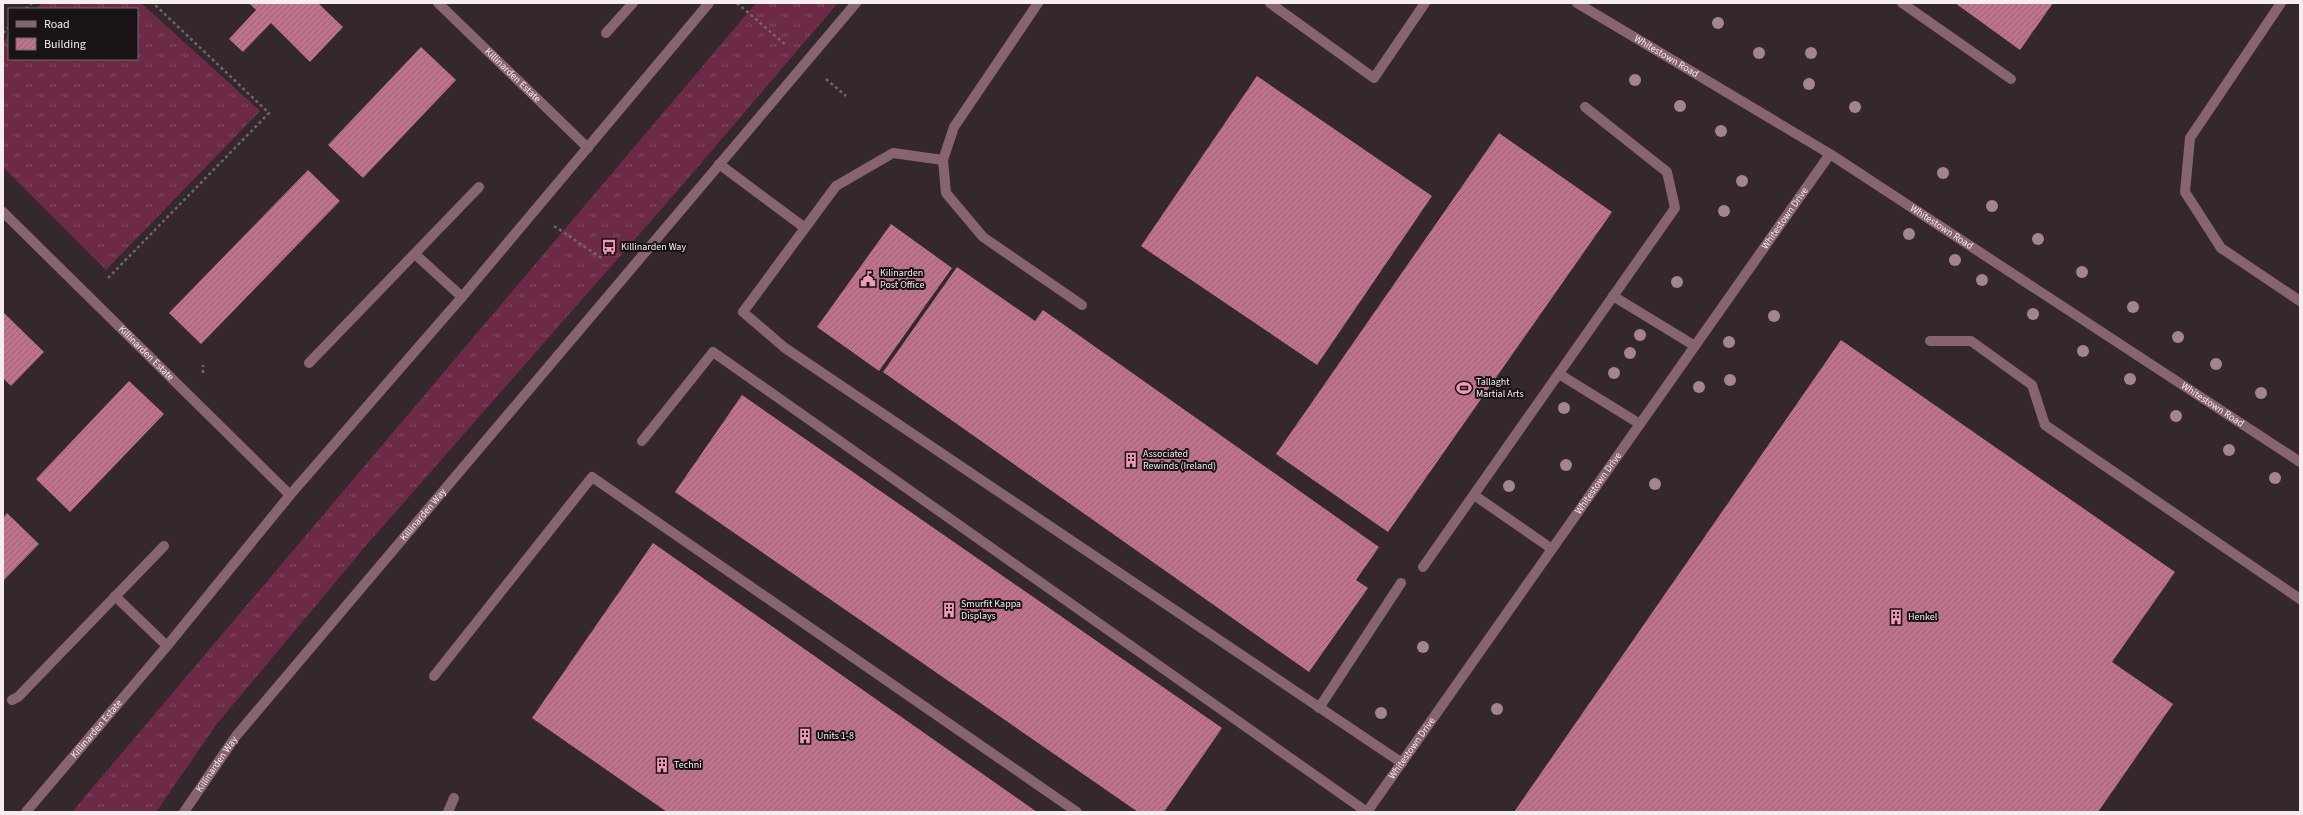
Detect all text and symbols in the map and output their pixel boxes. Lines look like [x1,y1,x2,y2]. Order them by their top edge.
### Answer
legend [8,8,138,60]
text: Road [44,16,70,33]
street label: Whitestown Road [1631,32,1701,81]
text: Building [44,36,86,53]
street label: Killinarden Estate [482,45,544,106]
street label: Whitestown Drive [1758,184,1812,252]
street label: Whitestown Road [1907,201,1976,253]
bus stop icon: Killinarden Way [600,238,618,256]
place label: Killinarden Way [621,240,686,254]
place label: Kilinarden Post Office [880,266,924,292]
public building icon: Kilinarden Post Office [859,270,877,288]
street label: Killinarden Estate [115,322,177,384]
place label: Tallaght Martial Arts [1476,375,1524,401]
sports icon: Tallaght Martial Arts [1455,379,1473,397]
street label: Whitestown Road [2178,379,2247,431]
place label: Associated Rewinds (Ireland) [1143,447,1216,473]
street label: Whitestown Drive [1572,449,1625,517]
building icon: Associated Rewinds (Ireland) [1122,451,1140,469]
street label: Killinarden Way [397,485,450,544]
place label: Smurfit Kappa Displays [961,597,1021,623]
building icon: Smurfit Kappa Displays [940,601,958,619]
building icon: Henkel [1887,608,1905,626]
place label: Henkel [1908,610,1938,624]
street label: Killinarden Estate [67,696,126,761]
street label: Whitestown Drive [1385,714,1439,782]
building icon: Units 1-8 [796,727,814,745]
place label: Units 1-8 [817,729,854,743]
street label: Killinarden Way [193,733,241,795]
building icon: Techni [653,756,671,774]
place label: Techni [674,758,702,772]

